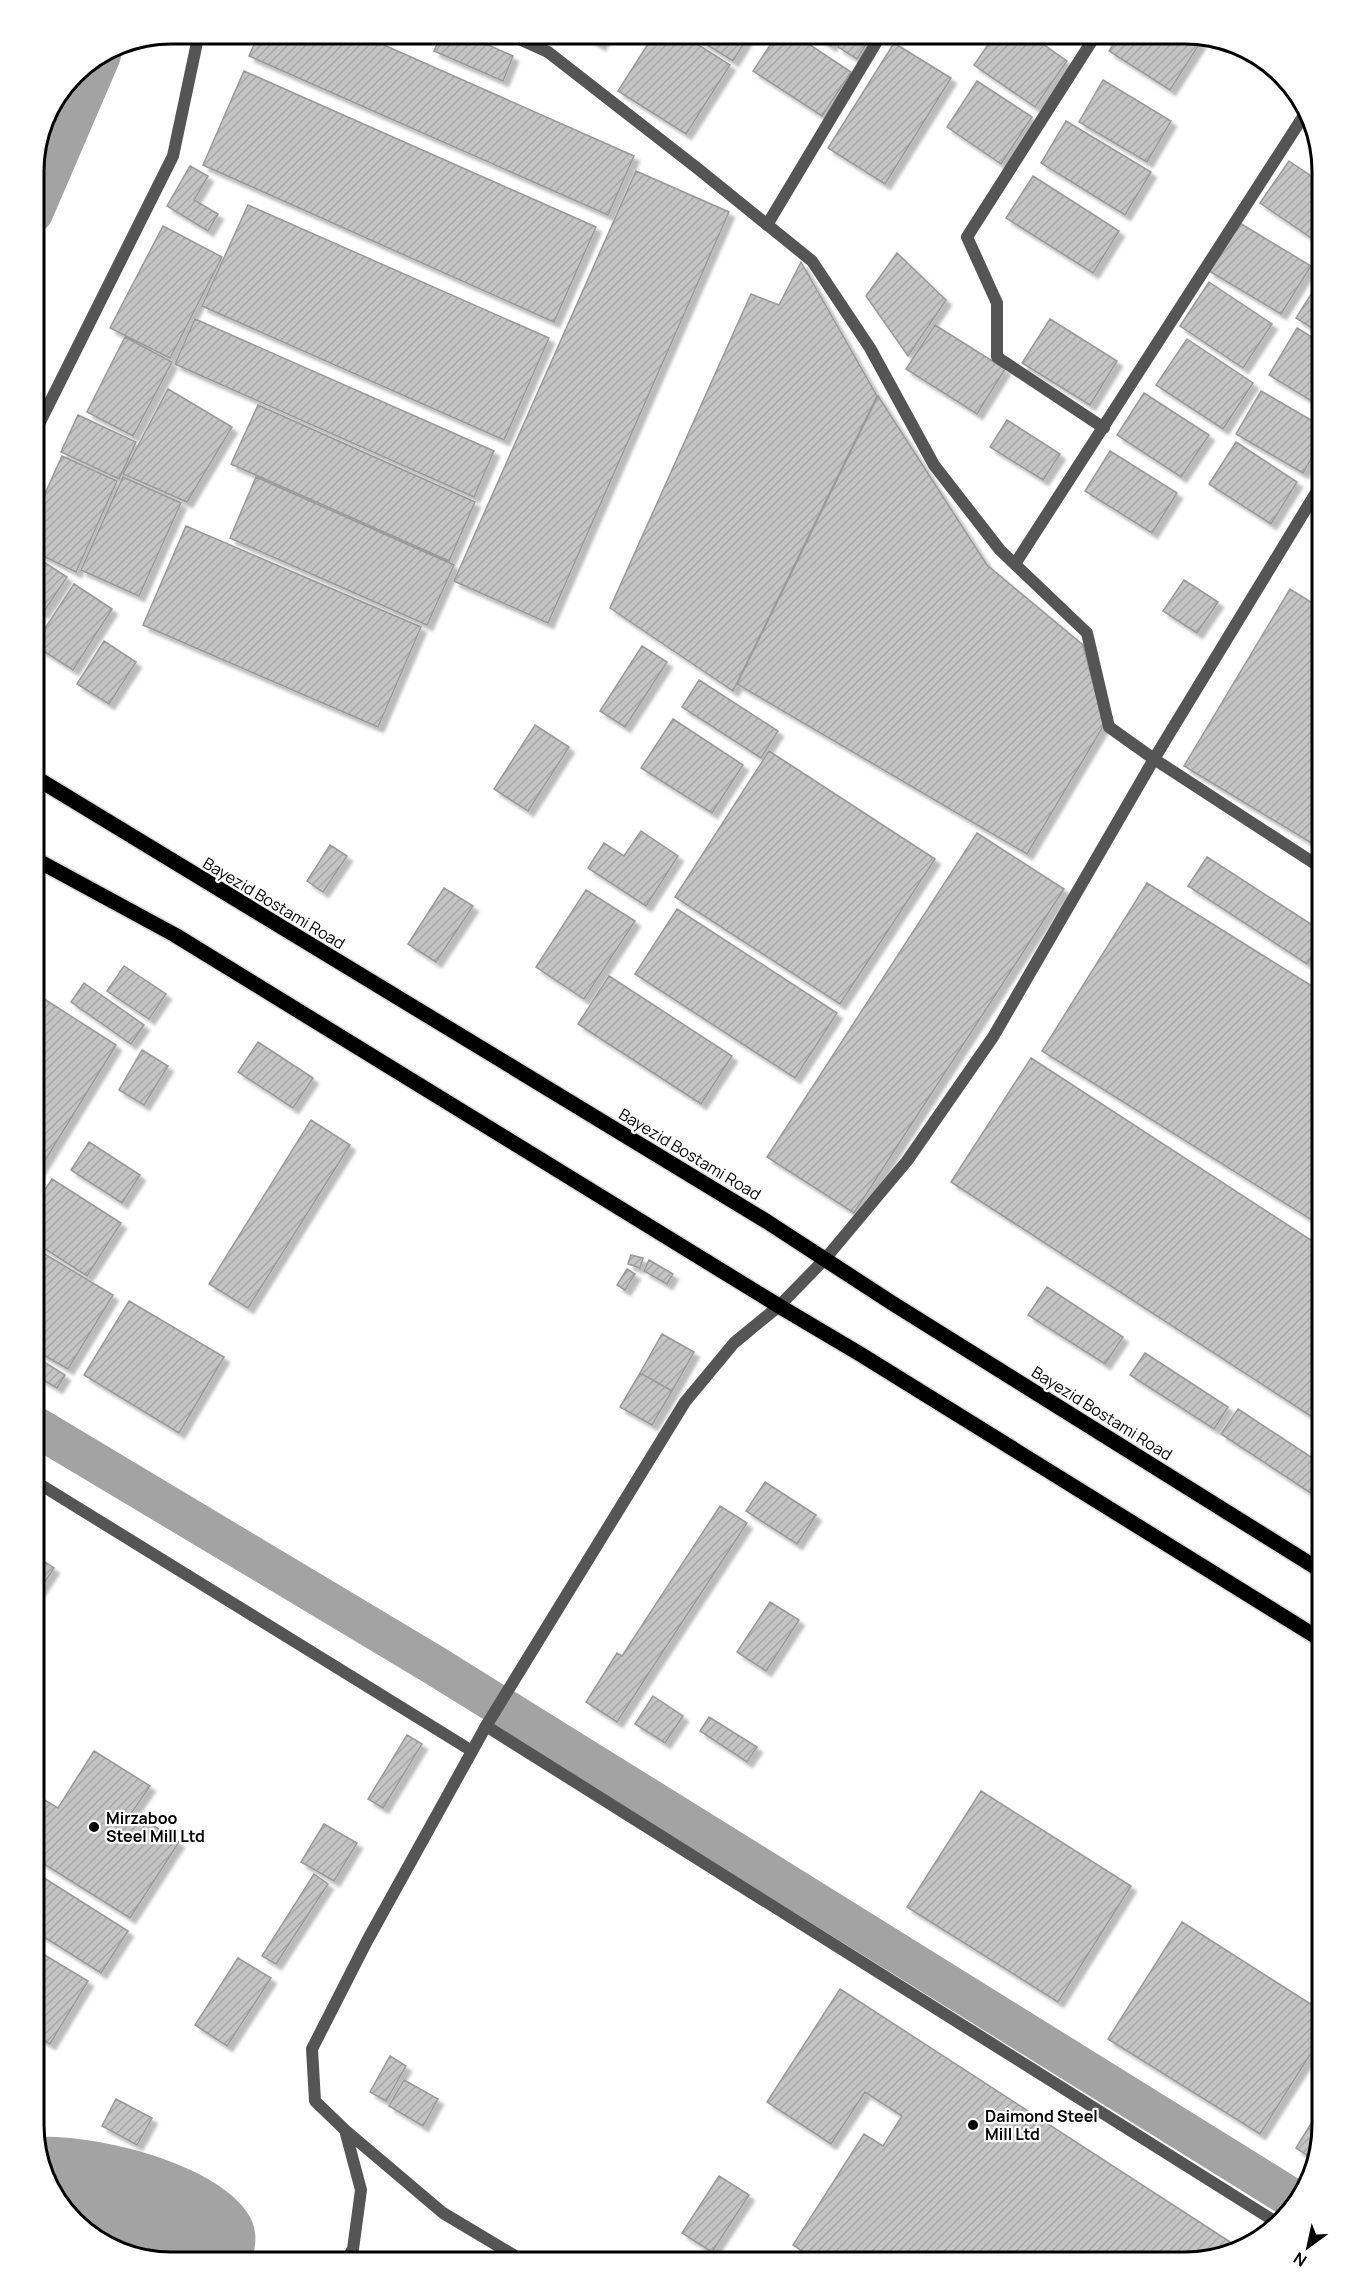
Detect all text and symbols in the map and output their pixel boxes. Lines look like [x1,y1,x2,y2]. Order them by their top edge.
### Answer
street label: Bayezid Bostami Road [199,852,349,954]
street label: Bayezid Bostami Road [615,1103,765,1205]
street label: Bayezid Bostami Road [1028,1361,1176,1465]
place label: Mirzaboo Steel Mill Ltd [106,1807,205,1847]
marker: Mirzaboo Steel Mill Ltd [87,1820,101,1834]
place label: Daimond Steel Mill Ltd [985,2105,1098,2145]
marker: Daimond Steel Mill Ltd [966,2118,980,2132]
north arrow [1278,2217,1338,2277]
text: N [1289,2247,1311,2272]

